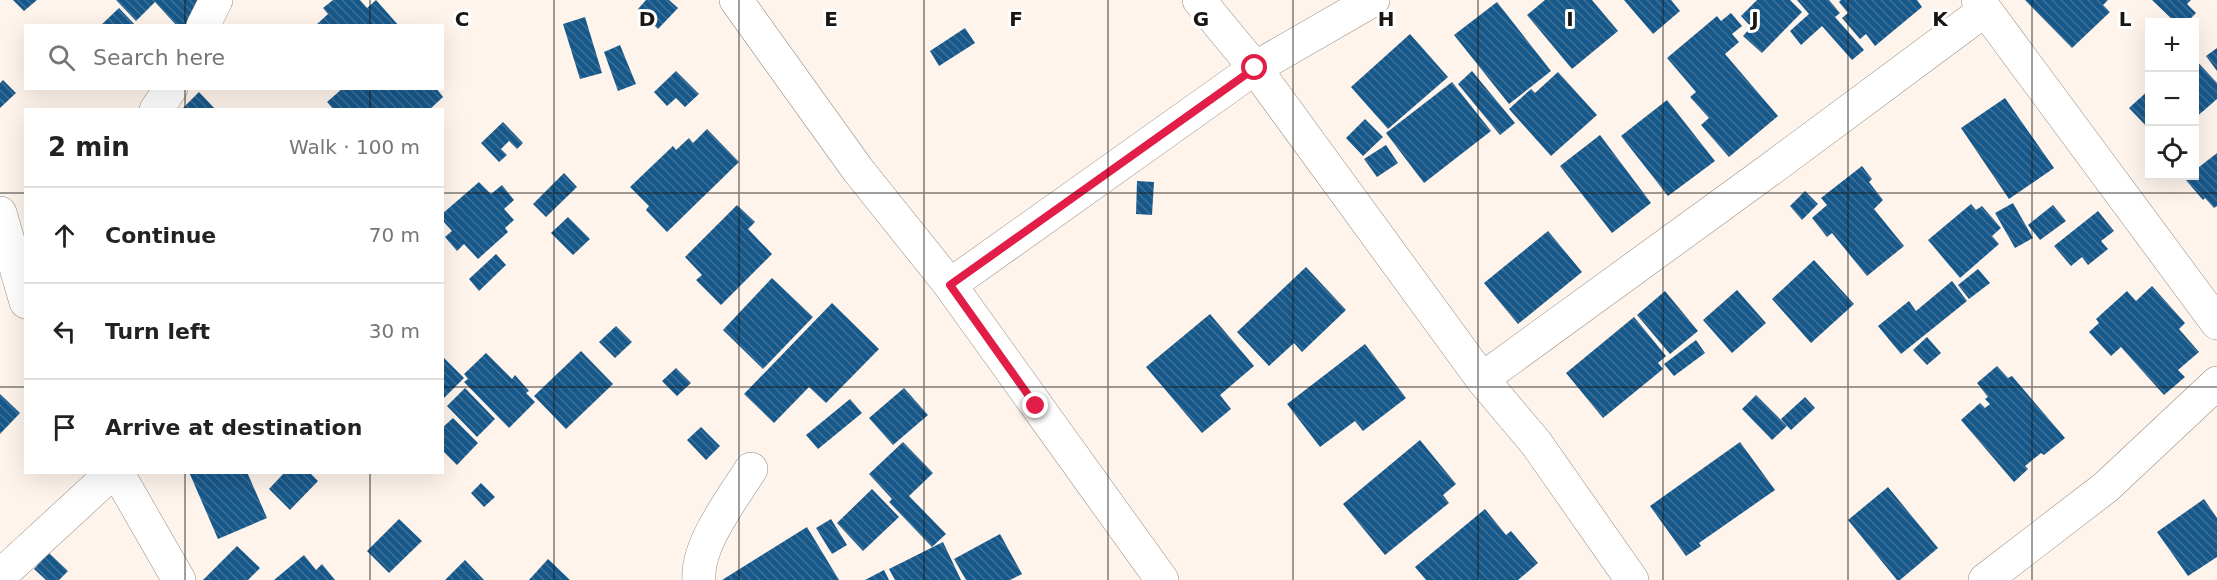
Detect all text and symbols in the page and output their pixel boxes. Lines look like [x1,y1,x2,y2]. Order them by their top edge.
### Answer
text: C [455,7,469,31]
text: D [639,7,655,31]
text: E [824,7,838,31]
text: F [1009,7,1023,31]
text: G [1193,7,1209,31]
text: H [1378,7,1394,31]
text: I [1566,7,1574,31]
text: J [1749,7,1759,31]
text: K [1932,7,1949,31]
text: L [2119,7,2132,31]
map controls [2145,18,2199,180]
button: + [2145,18,2199,72]
search box [24,24,444,90]
icon: search [45,41,78,74]
text: Search here [93,45,225,70]
route start [1241,54,1267,80]
button: − [2145,72,2199,126]
button: locate [2145,126,2199,180]
text: 2 min [48,132,130,162]
text: Walk · 100 m [289,135,420,159]
icon: ahead [48,219,81,252]
text: Continue [105,223,216,248]
text: 70 m [369,223,420,247]
icon: left [48,315,81,348]
text: Turn left [105,319,210,344]
text: 30 m [369,319,420,343]
route end [1022,392,1048,418]
icon: arrive [48,411,81,444]
text: Arrive at destination [105,415,362,440]

